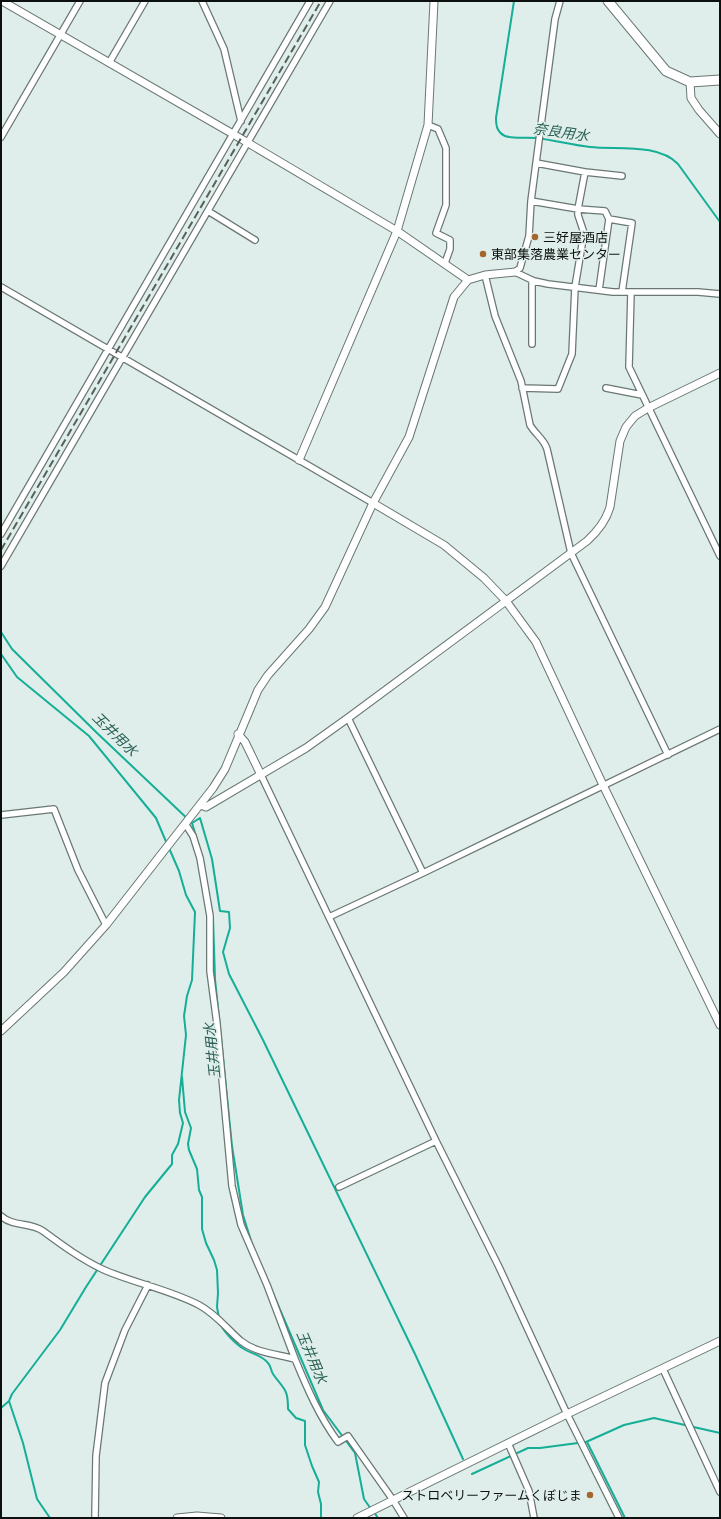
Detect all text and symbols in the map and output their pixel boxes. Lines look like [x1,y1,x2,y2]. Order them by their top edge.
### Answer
water label: 奈良用水 [532,119,592,144]
place label: 三好屋酒店 [543,229,608,245]
marker: 三好屋酒店 [530,232,540,242]
place label: 東部集落農業センター [491,246,621,262]
marker: 東部集落農業センター [478,249,488,259]
water label: 玉井用水 [89,708,143,761]
water label: 玉井用水 [200,1020,223,1080]
water label: 玉井用水 [294,1328,332,1388]
place label: ストロベリーファームくぼじま [401,1487,582,1503]
marker: ストロベリーファームくぼじま [585,1490,595,1500]

